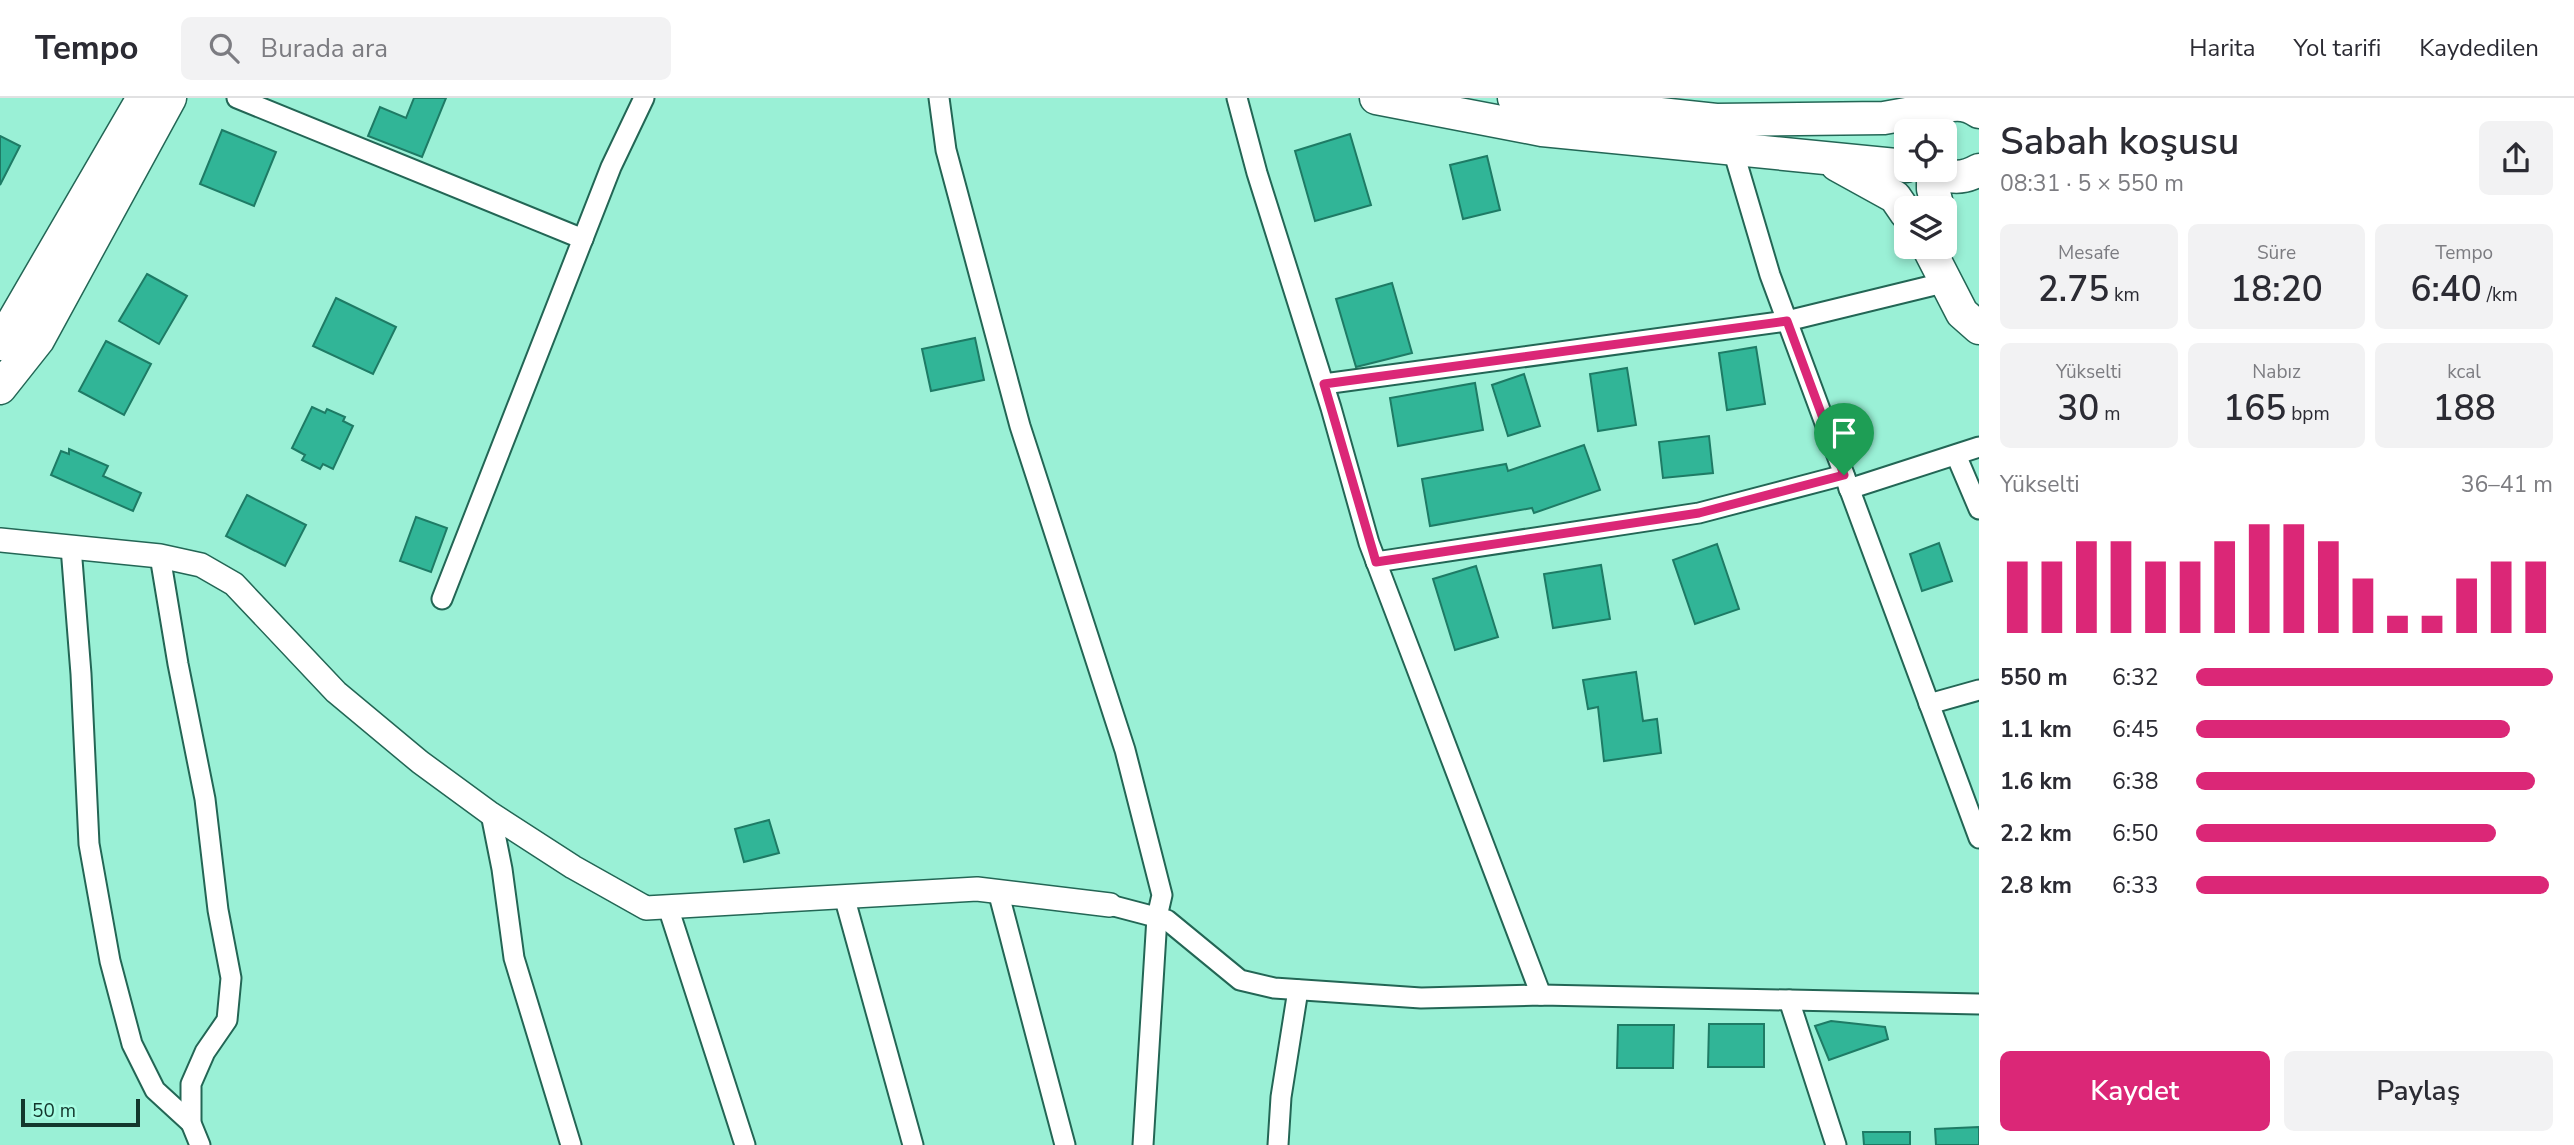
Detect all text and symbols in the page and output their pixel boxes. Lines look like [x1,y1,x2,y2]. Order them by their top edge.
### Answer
search box [181,17,671,80]
text: Tempo [35,26,139,71]
icon: search [205,29,243,67]
text: Burada ara [261,31,388,66]
text: Harita [2189,32,2255,64]
text: Yol tarifi [2293,32,2381,64]
text: Kaydedilen [2419,32,2539,64]
text: Sabah koşusu [2000,116,2239,167]
map controls [1894,119,1957,259]
button: locate [1894,119,1957,182]
button: share [2479,121,2553,195]
text: 08:31 · 5 × 550 m [2000,168,2184,199]
button: layers [1894,196,1957,259]
text: Mesafe [2058,240,2120,266]
text: Süre [2257,240,2296,266]
text: Tempo [2435,240,2493,266]
text: 2.75 [2038,266,2109,313]
text: 18:20 [2230,266,2323,313]
text: 6:40 [2411,266,2482,313]
text: km [2109,282,2140,308]
text: /km [2482,282,2518,308]
text: Yükselti [2056,359,2122,385]
text: Nabız [2252,359,2301,385]
text: kcal [2447,359,2481,385]
text: 30 [2057,385,2099,432]
text: 165 [2223,385,2286,432]
text: 188 [2433,385,2496,432]
text: m [2099,401,2120,427]
text: bpm [2286,401,2330,427]
pin [1814,403,1874,475]
icon: arrive [1825,414,1863,452]
text: Yükselti [2000,469,2080,500]
text: 36–41 m [2461,469,2553,500]
text: 550 m [2000,662,2068,693]
text: 6:32 [2112,662,2159,693]
text: 1.1 km [2000,714,2072,745]
text: 6:45 [2112,714,2159,745]
text: 1.6 km [2000,766,2072,797]
text: 6:38 [2112,766,2159,797]
text: 2.2 km [2000,818,2072,849]
text: 6:50 [2112,818,2159,849]
text: 2.8 km [2000,870,2072,901]
text: 6:33 [2112,870,2159,901]
button: Kaydet [2000,1051,2270,1131]
button: Paylaş [2284,1051,2553,1131]
scale bar [21,1096,140,1128]
text: 50 m [32,1098,76,1124]

